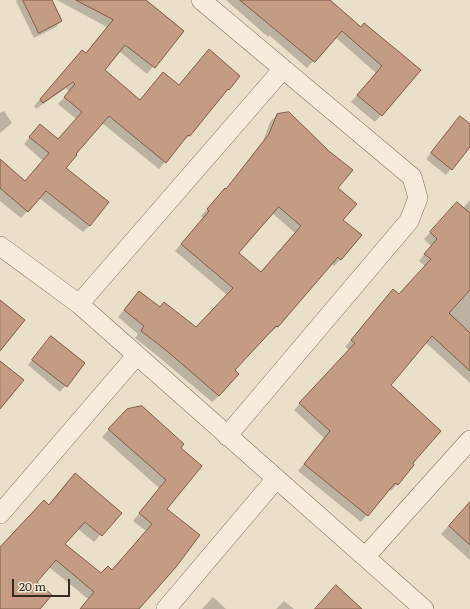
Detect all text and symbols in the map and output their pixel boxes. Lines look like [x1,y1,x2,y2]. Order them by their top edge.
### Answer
scale bar [14,571,72,597]
text: 20 m [19,577,46,595]

